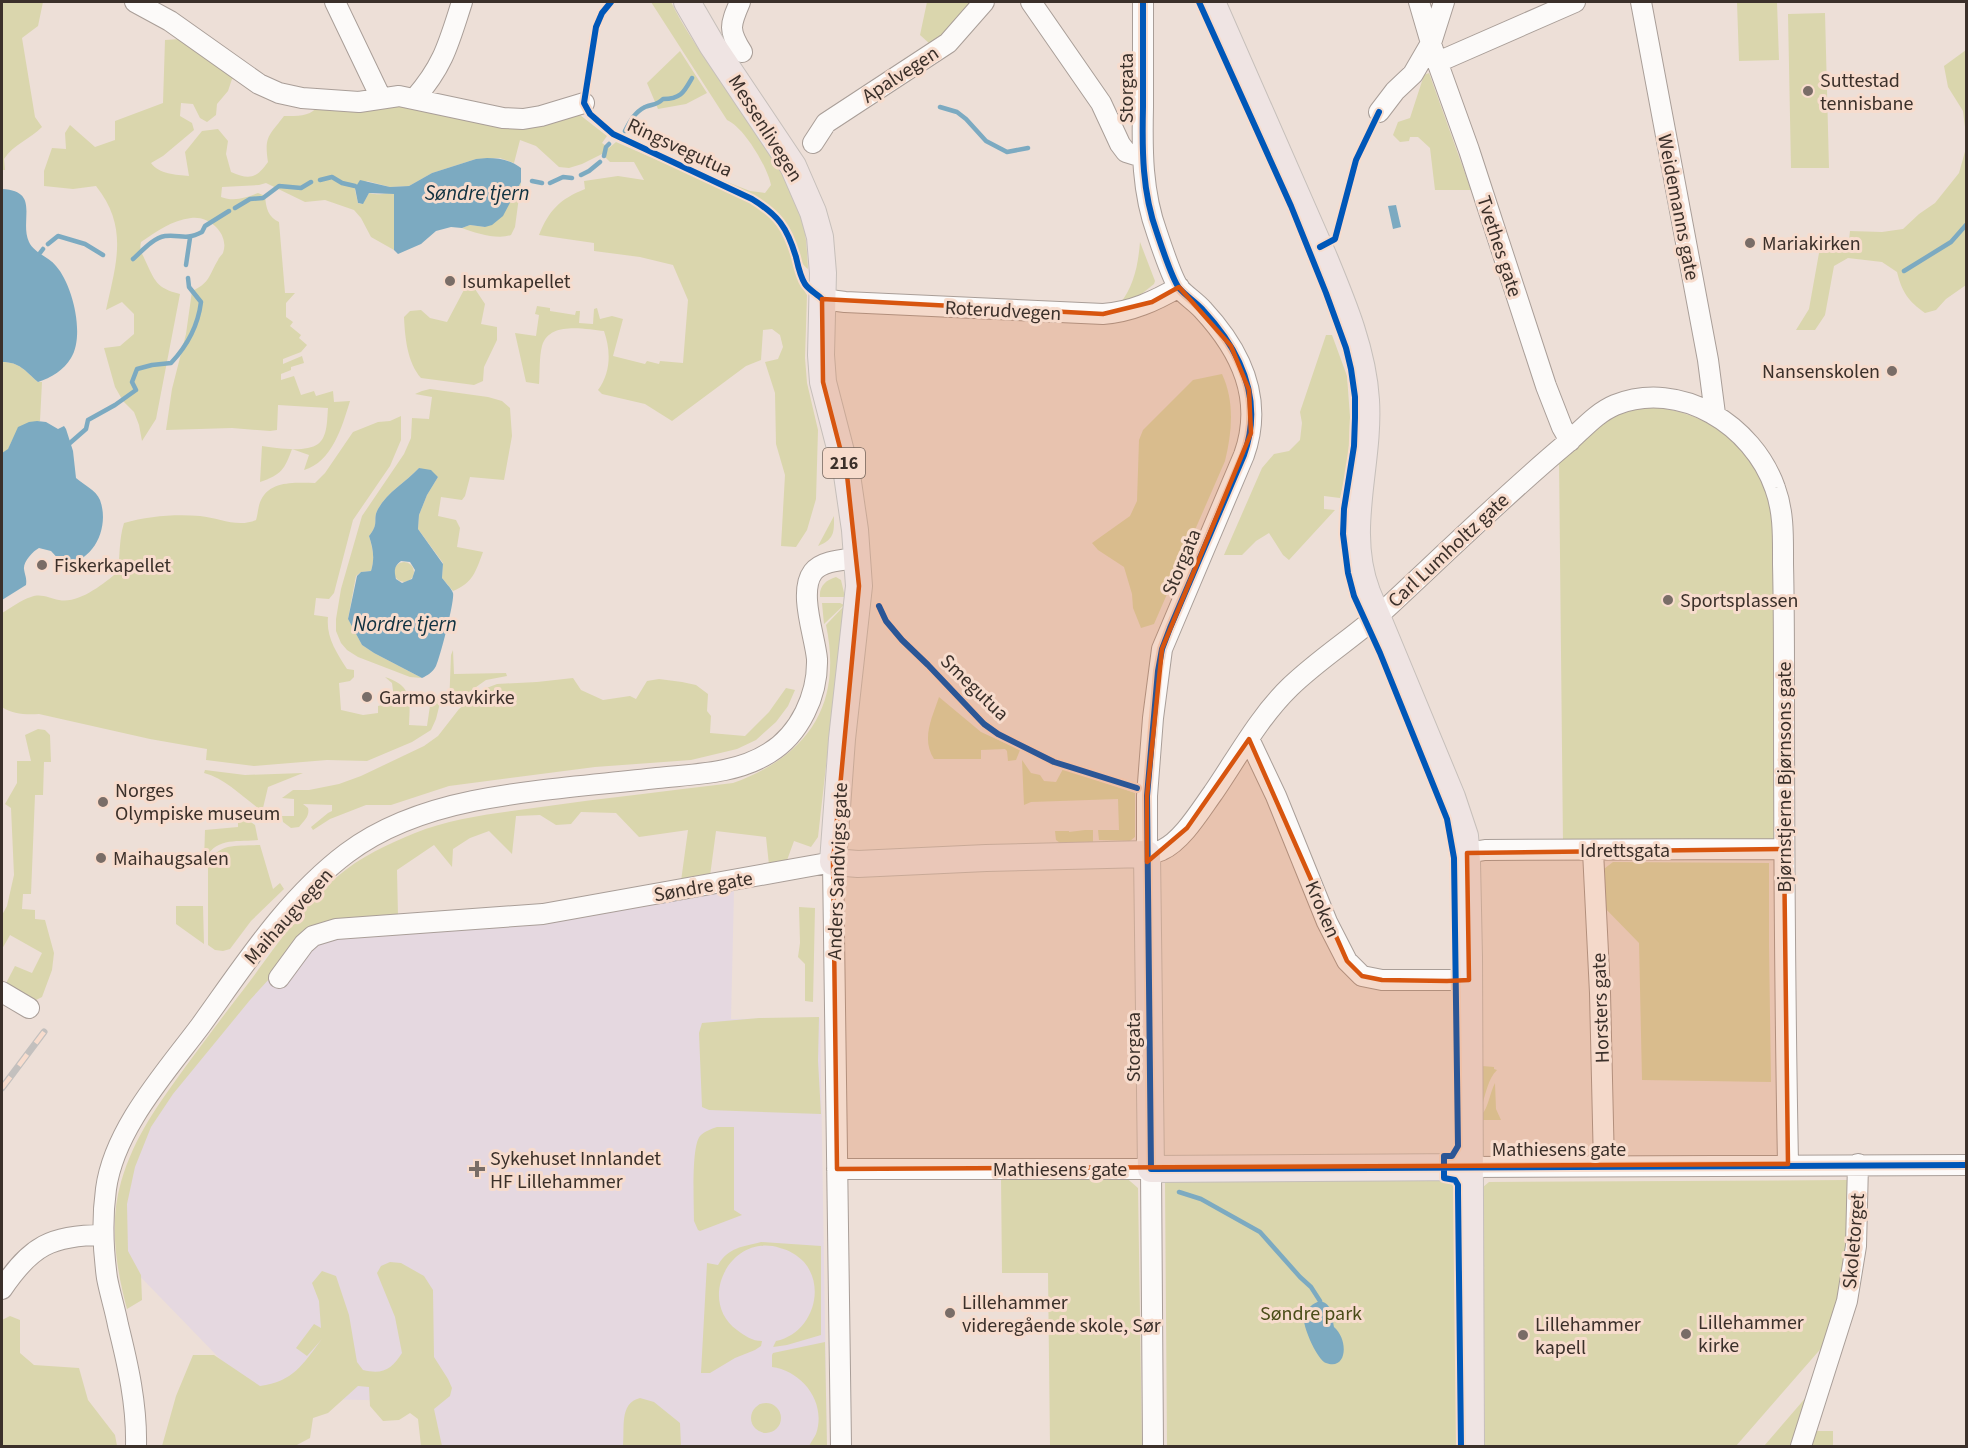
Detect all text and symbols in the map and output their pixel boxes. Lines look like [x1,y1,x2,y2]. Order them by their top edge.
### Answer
street label: Apalvegen [857,40,944,110]
street label: Storgata [1113,53,1141,123]
place label: Suttestad tennisbane [1820,67,1913,118]
street label: Messenlivegen [721,69,809,188]
marker: Suttestad tennisbane [1801,84,1815,98]
street label: Ringsvegutua [622,111,737,185]
street label: Weidemanns gate [1650,132,1706,283]
water label: Søndre tjern [424,178,530,208]
street label: Tvethes gate [1470,192,1529,301]
place label: Mariakirken [1762,230,1861,258]
marker: Mariakirken [1743,236,1757,250]
place label: Isumkapellet [462,268,571,296]
marker: Isumkapellet [443,274,457,288]
street label: Roterudvegen [944,294,1062,328]
place label: Nansenskolen [1762,358,1880,386]
marker: Nansenskolen [1885,364,1899,378]
road number: 216 [823,448,865,478]
street label: Carl Lumholtz gate [1382,487,1516,614]
street label: Storgata [1155,525,1209,600]
place label: Fiskerkapellet [54,552,171,580]
marker: Fiskerkapellet [35,558,49,572]
place label: Sportsplassen [1680,587,1798,615]
marker: Sportsplassen [1661,593,1675,607]
water label: Nordre tjern [353,609,457,639]
street label: Smegutua [934,648,1015,728]
street label: Bjørnstjerne Bjørnsons gate [1771,662,1799,892]
place label: Garmo stavkirke [379,684,515,712]
marker: Garmo stavkirke [360,690,374,704]
place label: Norges Olympiske museum [115,777,280,828]
street label: Anders Sandvigs gate [821,782,855,960]
marker: Norges Olympiske museum [96,795,110,809]
street label: Idrettsgata [1580,837,1670,865]
place label: Maihaugsalen [113,845,229,873]
marker: Maihaugsalen [94,851,108,865]
street label: Maihaugvegen [238,862,340,971]
street label: Søndre gate [651,864,755,909]
street label: Kroken [1298,877,1347,942]
street label: Horsters gate [1585,952,1617,1064]
street label: Storgata [1120,1012,1148,1082]
street label: Mathiesens gate [1492,1136,1626,1164]
place label: Sykehuset Innlandet HF Lillehammer [490,1145,661,1196]
street label: Mathiesens gate [993,1156,1127,1184]
marker: Sykehuset Innlandet HF Lillehammer [468,1160,486,1178]
street label: Skoletorget [1836,1192,1872,1290]
place label: Lillehammer videregående skole, Sør [962,1289,1161,1340]
park label: Søndre park [1260,1300,1362,1328]
marker: Lillehammer videregående skole, Sør [943,1306,957,1320]
place label: Lillehammer kirke [1698,1309,1804,1360]
place label: Lillehammer kapell [1535,1311,1641,1362]
marker: Lillehammer kirke [1679,1327,1693,1341]
marker: Lillehammer kapell [1516,1328,1530,1342]

